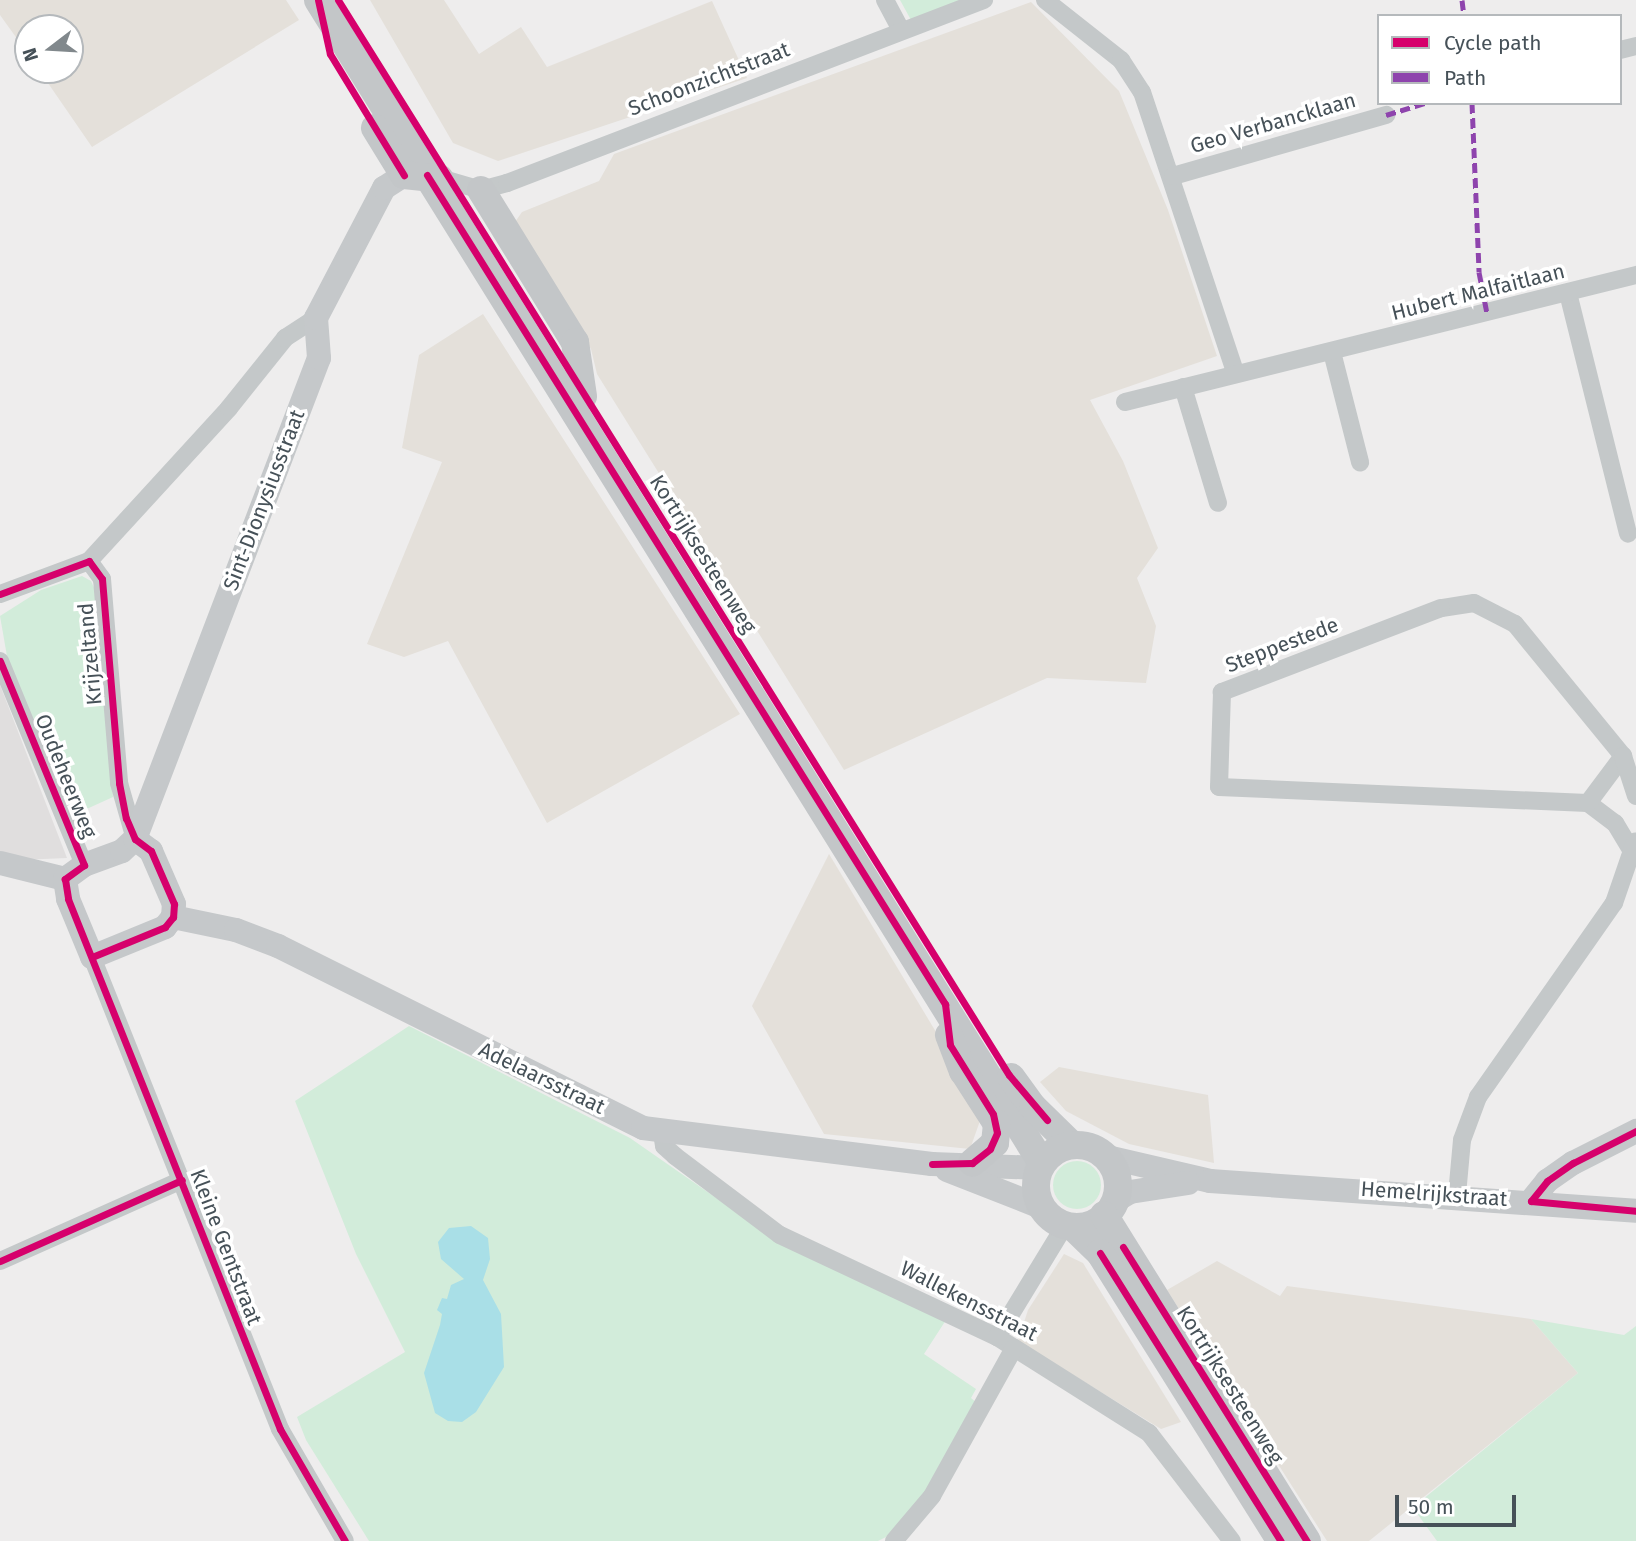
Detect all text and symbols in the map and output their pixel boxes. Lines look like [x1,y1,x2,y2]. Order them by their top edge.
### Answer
north arrow [14,14,84,84]
legend [1377,14,1622,105]
text: Cycle path [1444,30,1542,56]
street label: Schoonzichtstraat [625,37,793,121]
text: N [18,45,43,64]
text: Path [1444,65,1486,91]
street label: Geo Verbancklaan [1187,87,1359,159]
street label: Hubert Malfaitlaan [1389,258,1567,326]
street label: Sint-Dionysiusstraat [218,406,310,594]
street label: Kortrijksesteenweg [644,470,762,638]
street label: Krijzeltand [73,602,107,706]
street label: Steppestede [1222,612,1342,678]
street label: Oudeheerweg [30,710,102,842]
street label: Adelaarsstraat [475,1037,609,1119]
street label: Kleine Gentstraat [185,1166,267,1328]
street label: Hemelrijkstraat [1360,1176,1508,1212]
street label: Wallekensstraat [896,1256,1042,1346]
street label: Kortrijksesteenweg [1171,1301,1289,1469]
scale bar [1398,1482,1519,1526]
text: 50 m [1408,1494,1454,1520]

